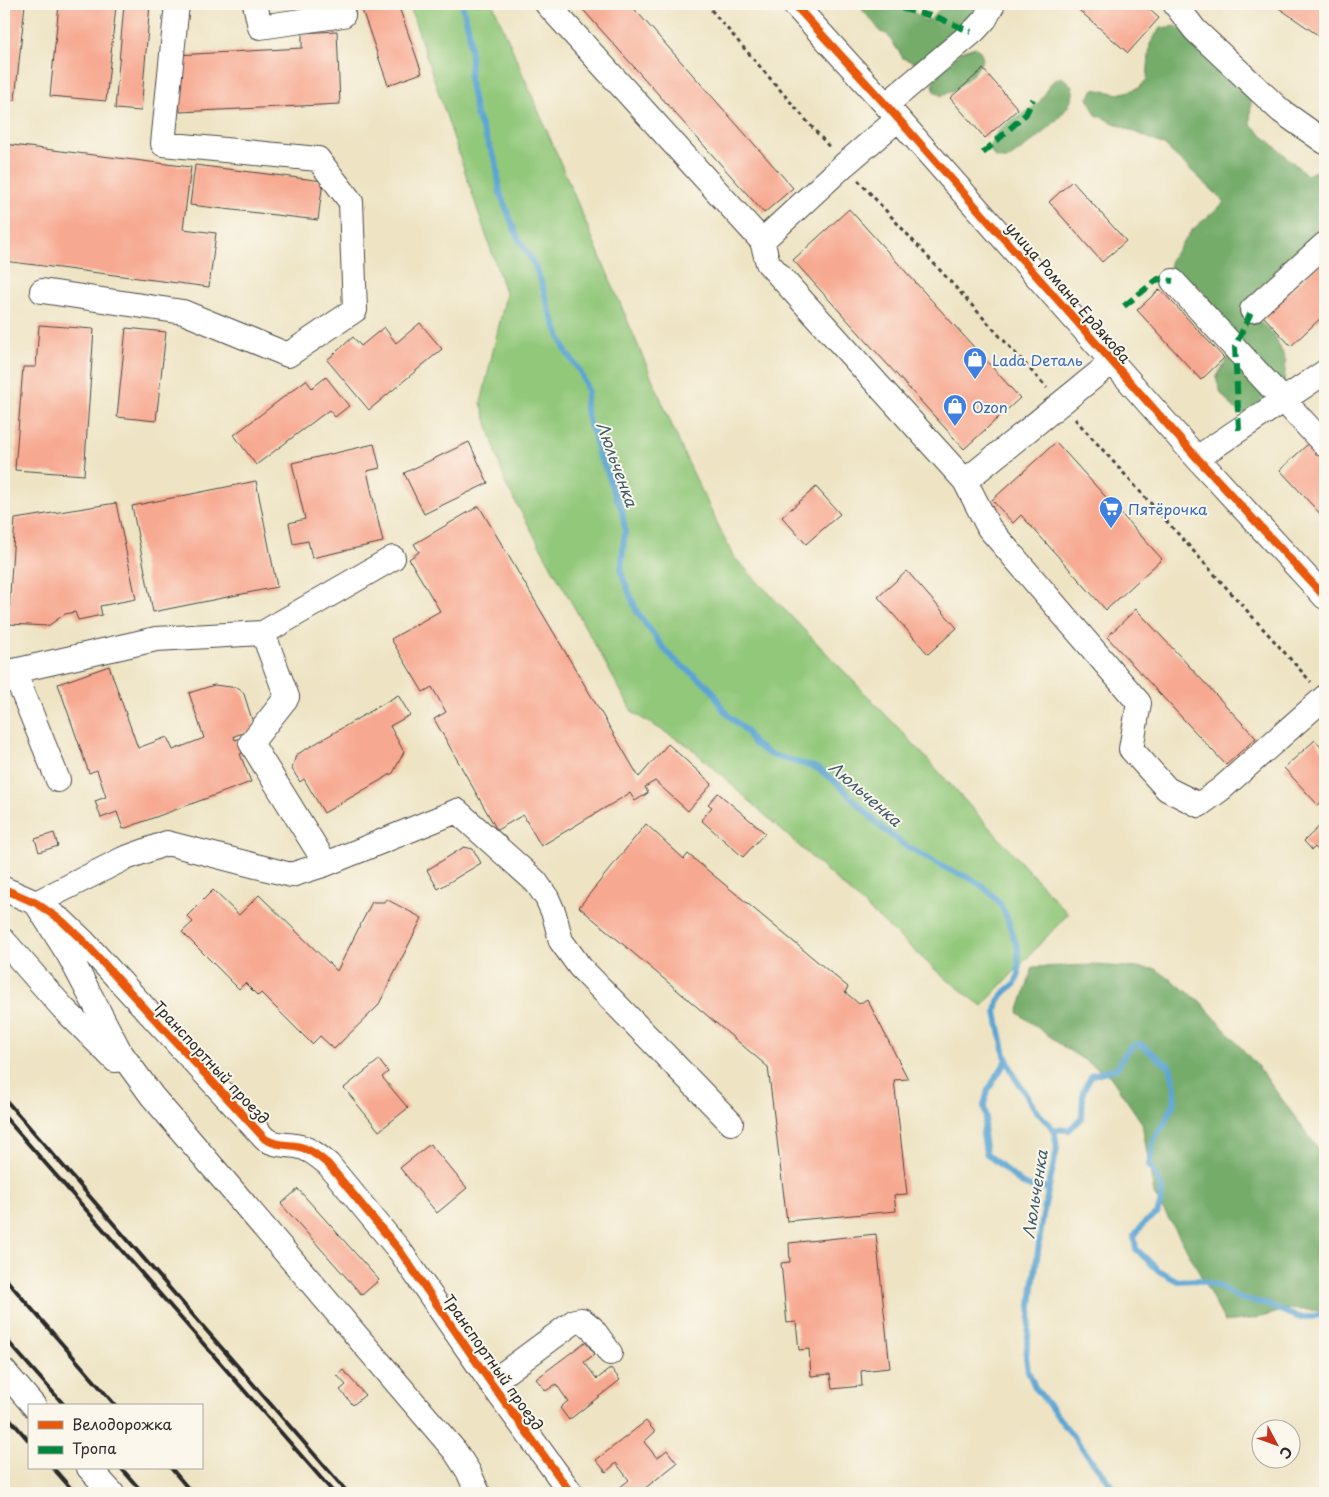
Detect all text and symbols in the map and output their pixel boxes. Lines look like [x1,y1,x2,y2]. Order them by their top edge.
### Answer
street label: улица Романа Ердякова [1001,216,1137,368]
shop icon: Lada Dеталь [962,346,988,380]
place label: Lada Dеталь [992,348,1083,371]
shop icon: Ozon [942,393,968,427]
place label: Ozon [972,395,1008,418]
water label: Люльченка [592,418,645,511]
supermarket icon: Пятёрочка [1098,495,1124,529]
place label: Пятёрочка [1128,497,1208,520]
water label: Люльченка [825,755,908,832]
street label: Транспортный проезд [149,995,275,1129]
water label: Люльченка [1015,1147,1053,1240]
street label: Транспортный проезд [438,1289,550,1435]
legend [28,1404,202,1470]
text: Велодорожка [72,1412,173,1435]
north arrow [1252,1420,1302,1470]
text: Тропа [72,1436,117,1459]
text: С [1275,1442,1298,1464]

